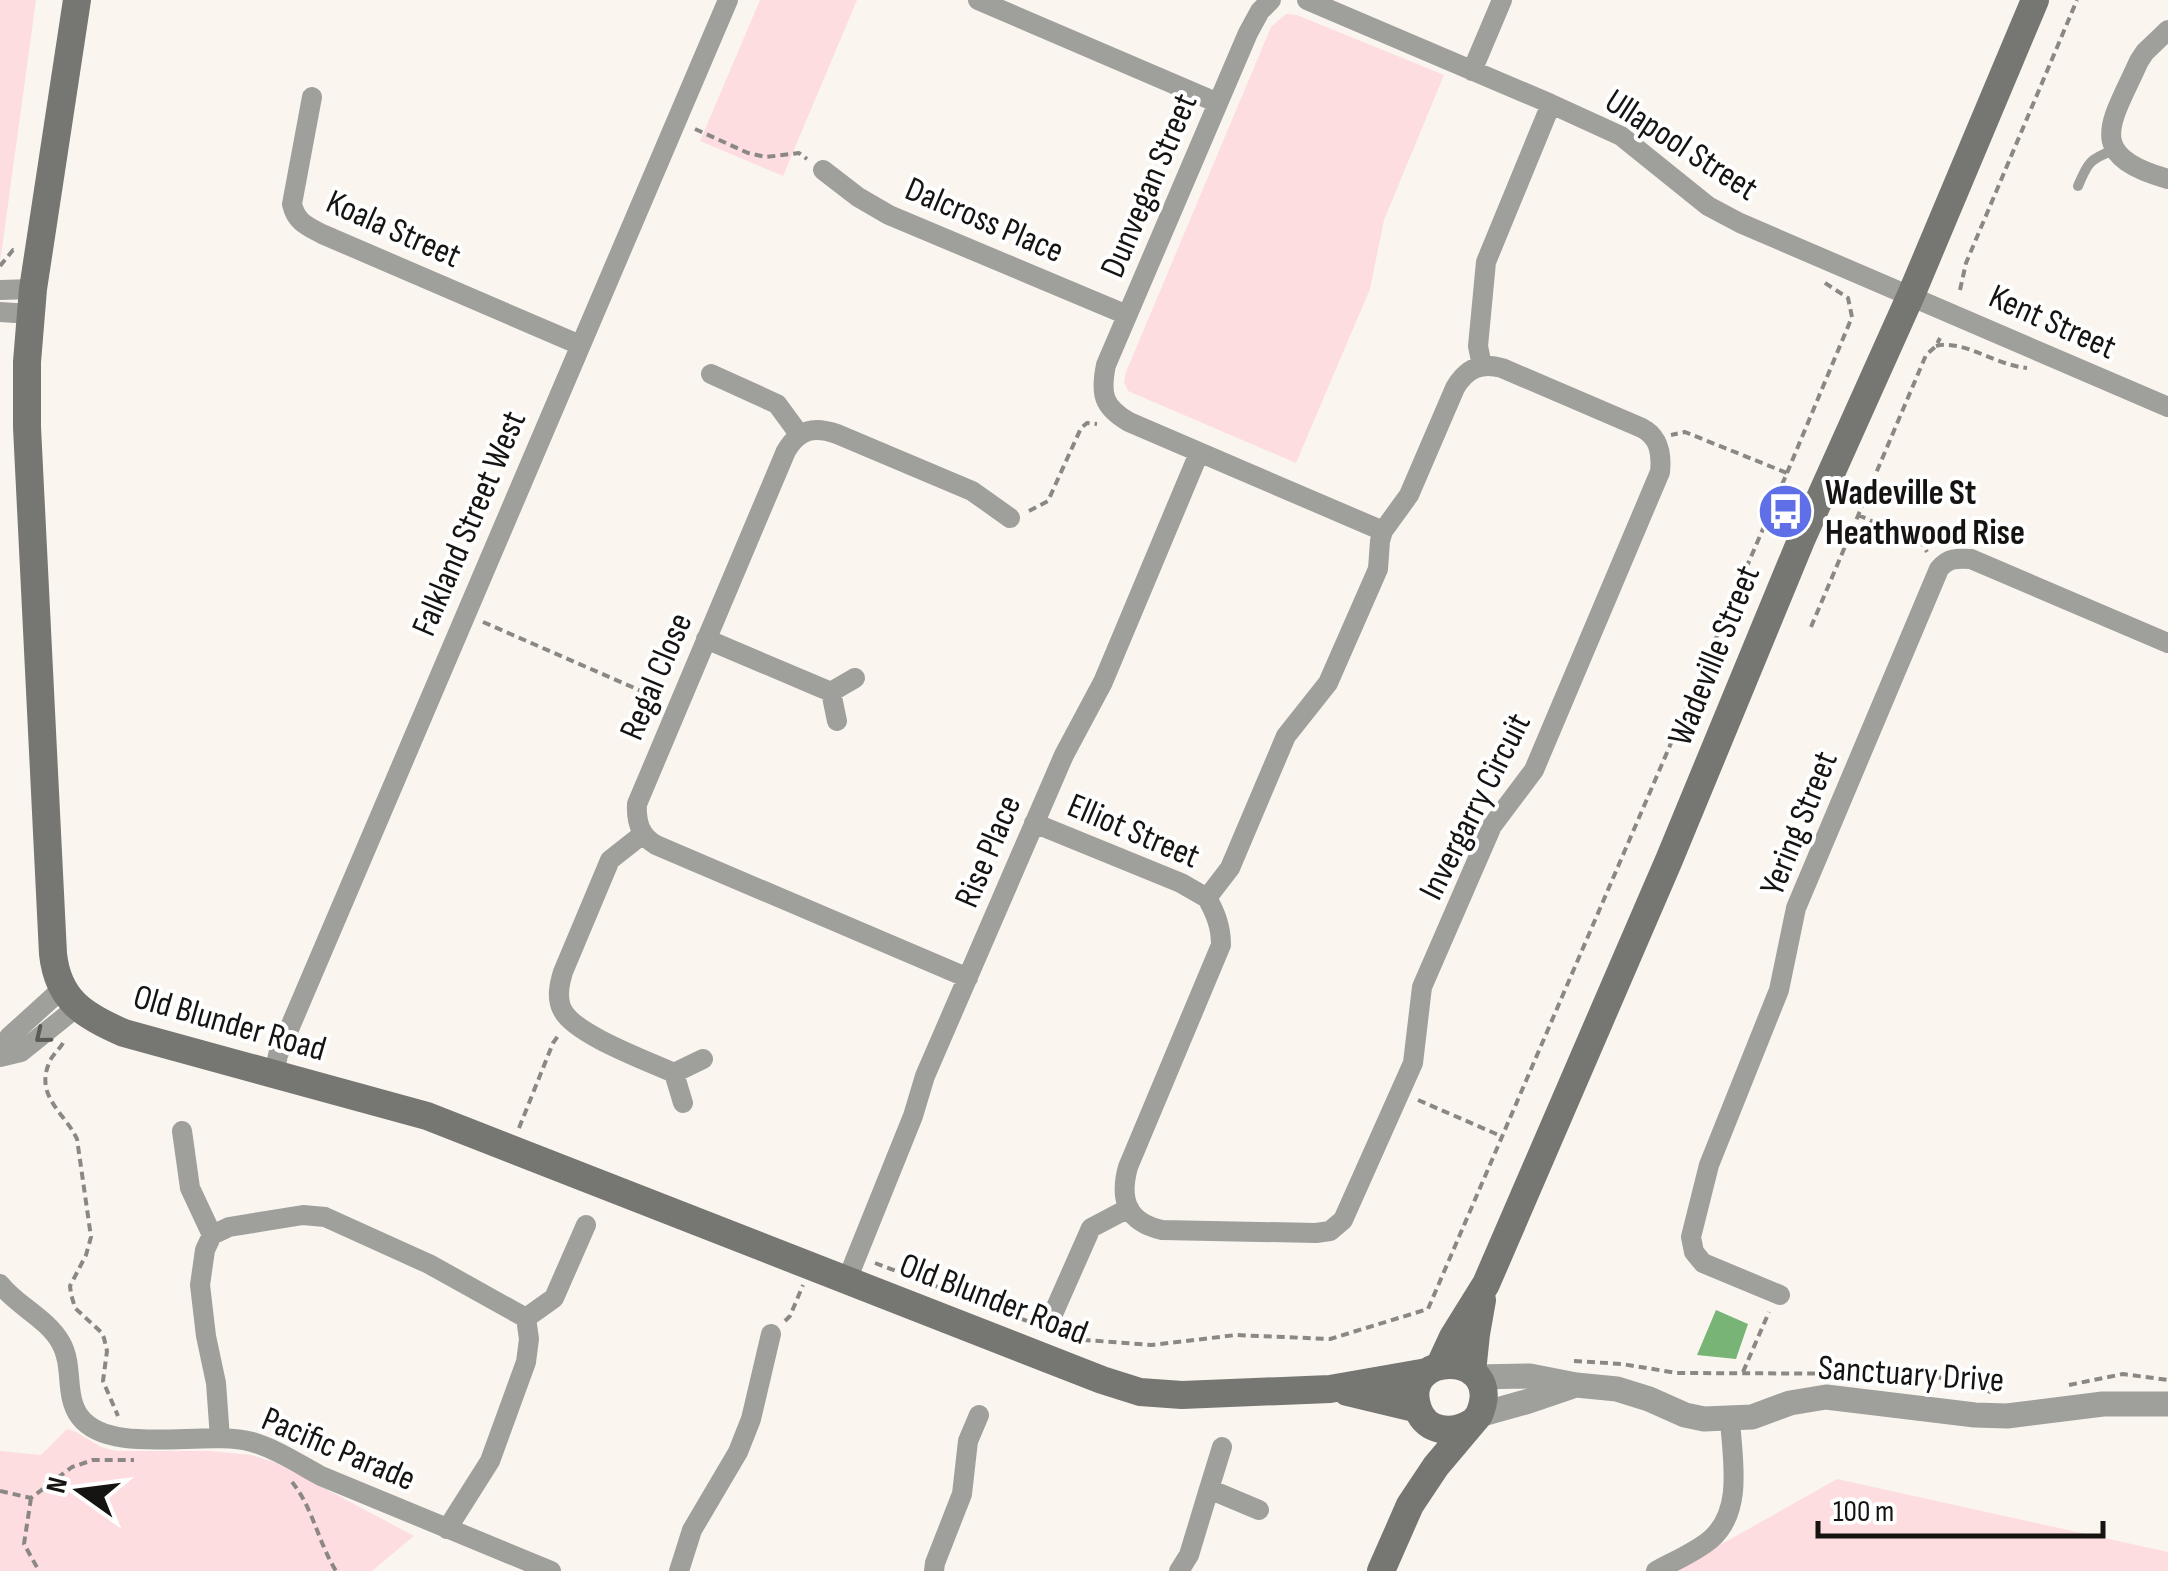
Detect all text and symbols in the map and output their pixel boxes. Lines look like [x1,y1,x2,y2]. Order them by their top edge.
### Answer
street label: Ullapool Street [1597,80,1766,210]
street label: Dunvegan Street [1091,87,1207,284]
street label: Dalcross Place [899,168,1070,273]
street label: Koala Street [320,181,467,278]
street label: Kent Street [1982,275,2123,369]
street label: Falkland Street West [403,405,536,642]
place label: Wadeville St Heathwood Rise [1825,472,2025,555]
bus stop icon: Wadeville St Heathwood Rise [1756,482,1816,542]
street label: Wadeville Street [1659,559,1770,752]
street label: Regal Close [611,607,702,746]
street label: Invergarry Circuit [1410,706,1541,907]
street label: Yering Street [1751,745,1848,902]
street label: Elliot Street [1061,784,1206,878]
street label: Rise Place [946,789,1031,914]
street label: Old Blunder Road [128,975,331,1071]
one-way arrow [35,1024,53,1042]
street label: Old Blunder Road [893,1244,1094,1355]
street label: Sanctuary Drive [1816,1347,2005,1402]
street label: Pacific Parade [255,1398,422,1501]
north arrow [30,1441,130,1541]
text: N [39,1474,75,1497]
scale bar [1818,1476,2103,1538]
text: 100 m [1833,1494,1894,1530]

